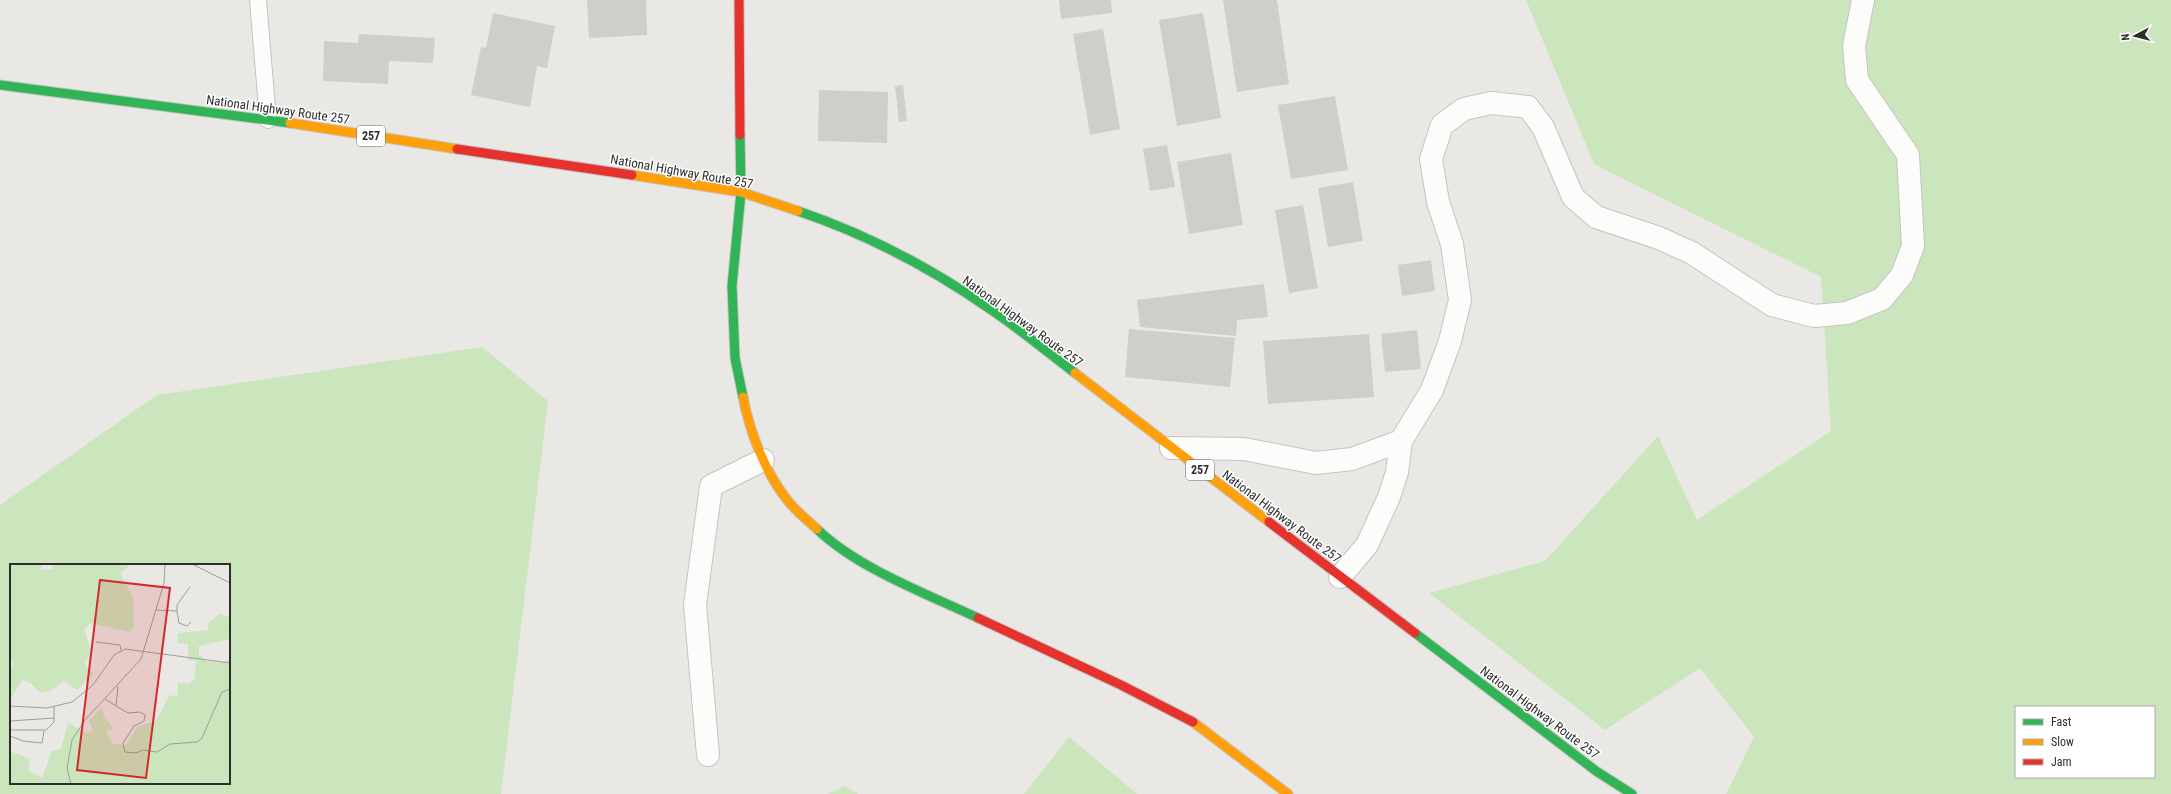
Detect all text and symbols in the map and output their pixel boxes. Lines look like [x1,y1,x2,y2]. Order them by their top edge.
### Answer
north arrow [2115,16,2155,56]
text: N [2119,33,2132,41]
street label: National Highway Route 257 [205,92,351,127]
road number: 257 [357,126,385,146]
street label: National Highway Route 257 [609,152,754,191]
street label: National Highway Route 257 [960,273,1086,370]
road number: 257 [1186,460,1214,480]
street label: National Highway Route 257 [1219,467,1344,566]
inset map [10,564,230,784]
street label: National Highway Route 257 [1477,663,1602,762]
legend [2015,706,2155,778]
text: Fast [2051,715,2072,729]
text: Slow [2051,735,2074,749]
text: Jam [2051,755,2072,769]

